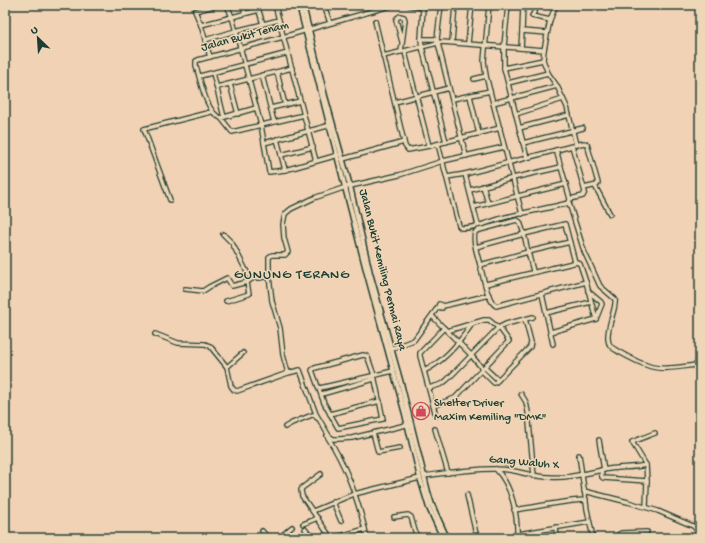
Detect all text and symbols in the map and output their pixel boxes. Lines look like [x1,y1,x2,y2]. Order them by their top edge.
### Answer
north arrow [18,18,58,58]
street label: Jalan Bukit Tenam [200,18,291,55]
text: U [29,24,41,38]
street label: Jalan Bukit Kemiling Permai Raya [355,188,409,353]
district label: GUNUNG TERANG [234,267,350,284]
place label: Shelter Driver Maxim Kemiling "DMK" [434,397,547,425]
shop icon: Shelter Driver Maxim Kemiling "DMK" [411,401,431,421]
street label: Gang Waluh X [488,453,560,473]

